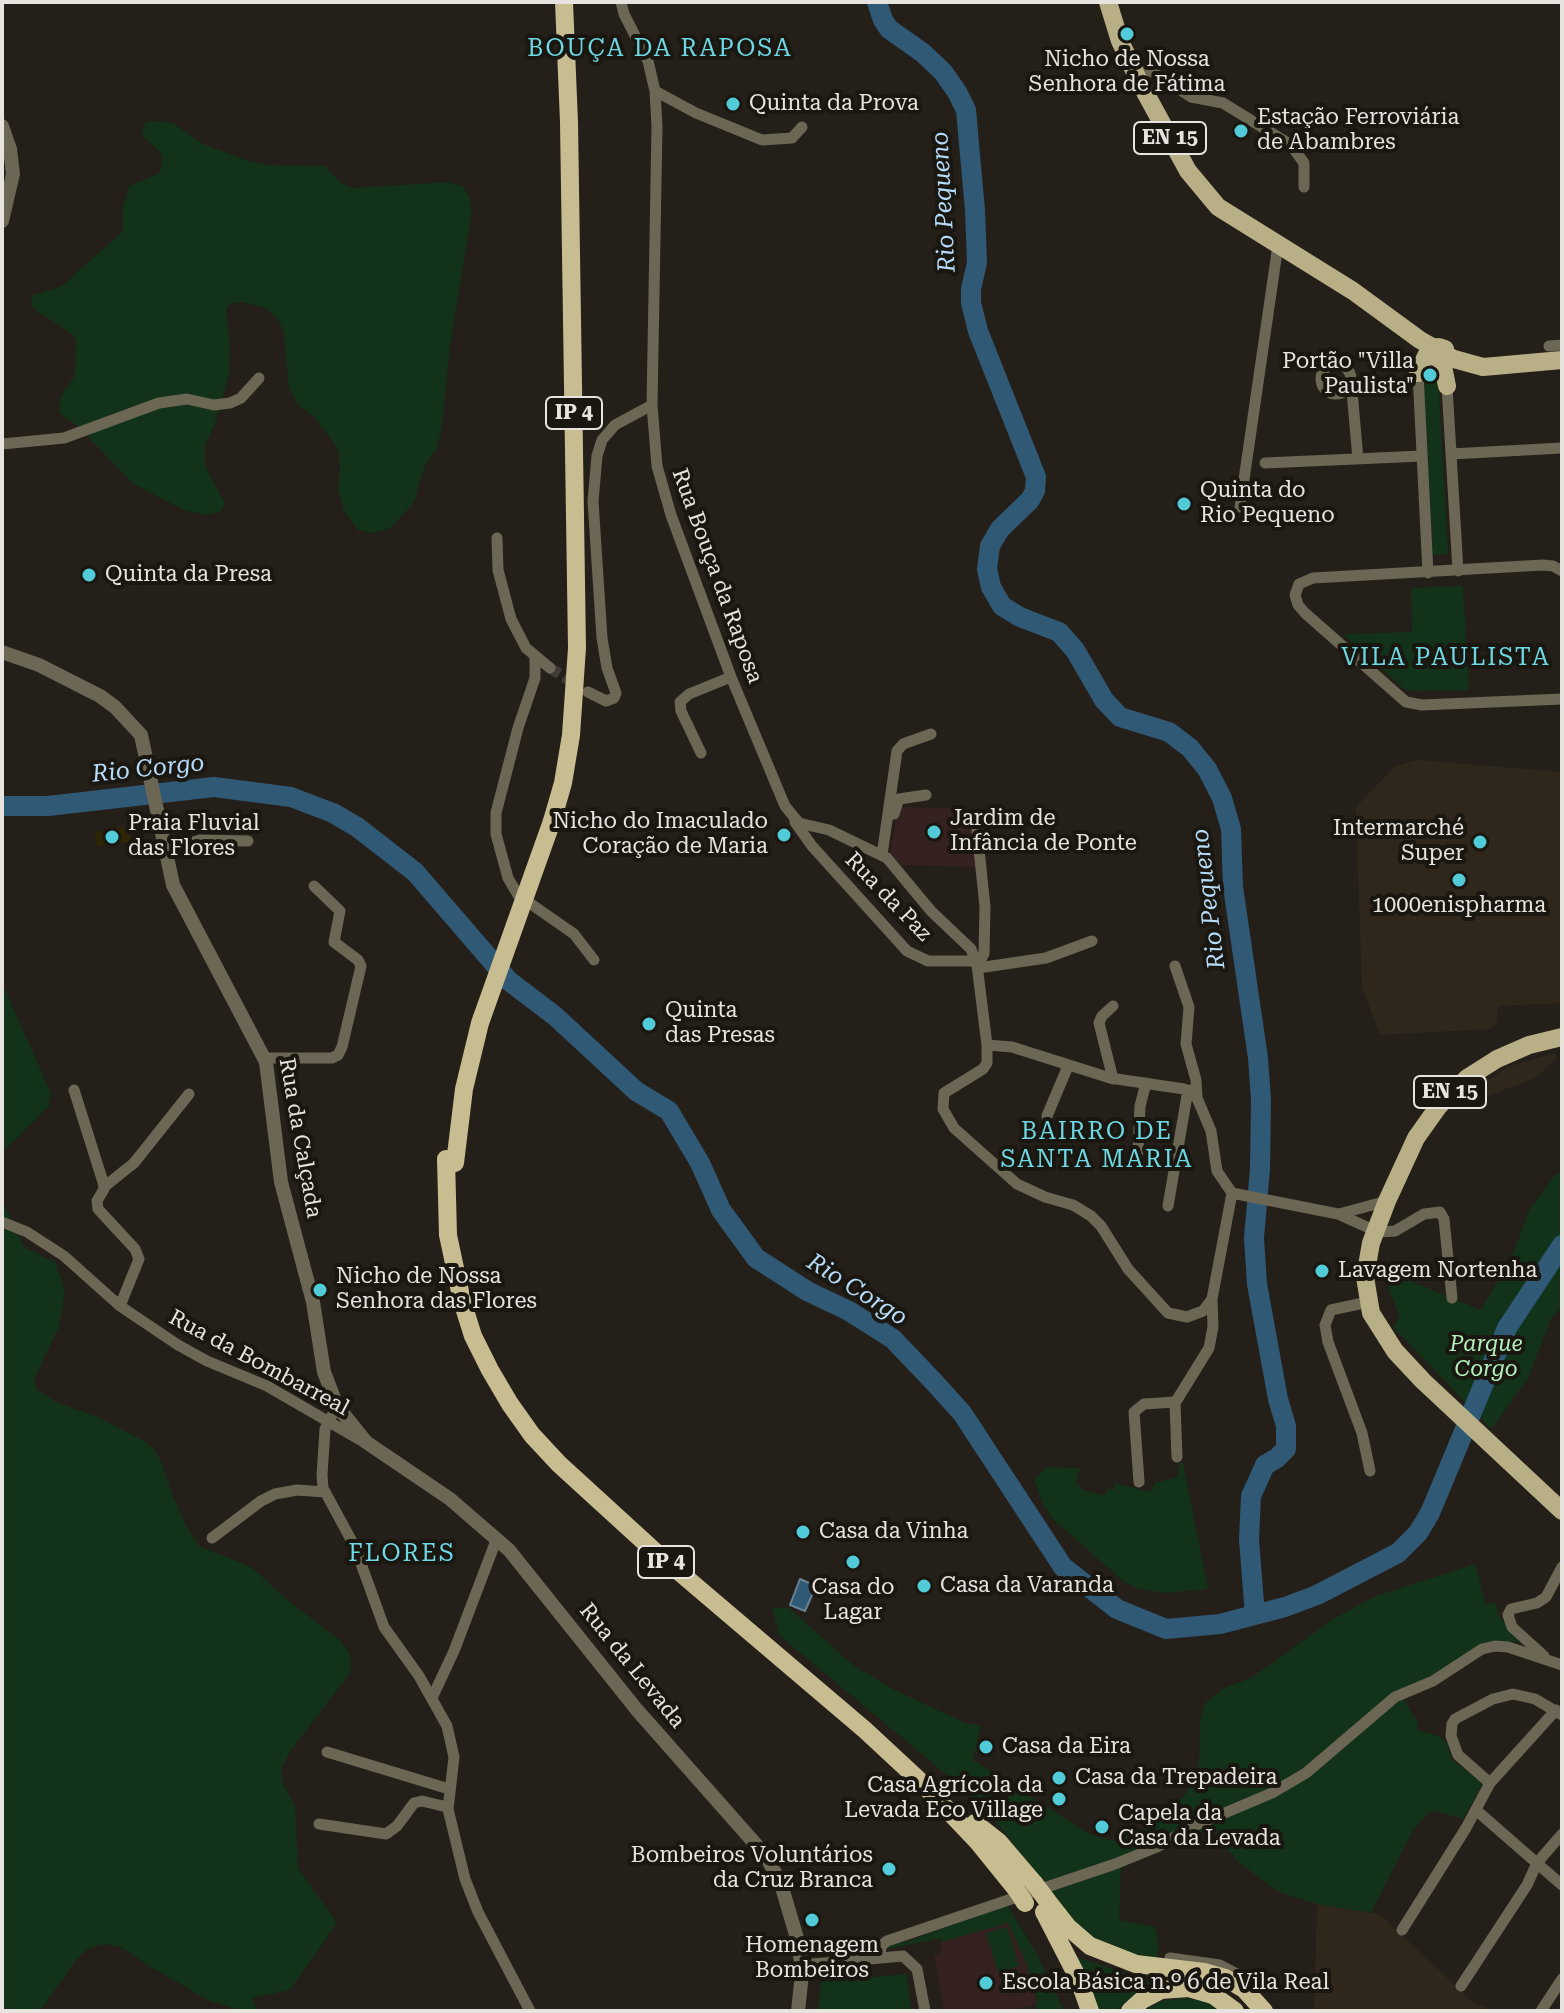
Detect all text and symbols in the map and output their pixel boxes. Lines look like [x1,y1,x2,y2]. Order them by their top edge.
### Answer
marker: Nicho de Nossa Senhora de Fátima [1118,25,1136,43]
district label: BOUÇA DA RAPOSA [527,35,793,63]
place label: Nicho de Nossa Senhora de Fátima [1029,47,1225,98]
place label: Quinta da Prova [749,91,919,117]
marker: Quinta da Prova [724,95,742,113]
place label: Estação Ferroviária de Abambres [1257,105,1460,156]
road number: EN 15 [1134,122,1206,154]
marker: Estação Ferroviária de Abambres [1232,122,1250,140]
water label: Rio Pequeno [926,131,962,273]
place label: Portão "Villa Paulista" [1282,349,1414,400]
marker: Portão "Villa Paulista" [1421,366,1439,384]
road number: IP 4 [546,397,602,429]
street label: Rua Bouça da Raposa [666,465,768,687]
place label: Quinta do Rio Pequeno [1200,478,1335,530]
marker: Quinta do Rio Pequeno [1175,495,1193,513]
place label: Quinta da Presa [105,562,272,588]
marker: Quinta da Presa [80,566,98,584]
district label: VILA PAULISTA [1341,644,1551,672]
water label: Rio Corgo [90,749,206,789]
place label: Jardim de Infância de Ponte [950,806,1137,858]
place label: Nicho do Imaculado Coração de Maria [552,809,768,860]
place label: Praia Fluvial das Flores [128,811,260,862]
place label: Intermarché Super [1333,816,1464,868]
marker: Jardim de Infância de Ponte [925,823,943,841]
marker: Nicho do Imaculado Coração de Maria [775,826,793,844]
water label: Rio Pequeno [1186,827,1232,971]
marker: Praia Fluvial das Flores [103,828,121,846]
marker: Intermarché Super [1471,833,1489,851]
street label: Rua da Paz [839,847,937,947]
marker: 1000enispharma [1450,871,1468,889]
place label: 1000enispharma [1372,893,1546,919]
place label: Quinta das Presas [665,998,775,1050]
marker: Quinta das Presas [640,1015,658,1033]
street label: Rua da Calçada [273,1056,327,1220]
road number: EN 15 [1414,1076,1486,1108]
district label: BAIRRO DE SANTA MARIA [1001,1118,1193,1174]
water label: Rio Corgo [802,1248,912,1332]
place label: Lavagem Nortenha [1338,1258,1537,1284]
marker: Lavagem Nortenha [1313,1262,1331,1280]
place label: Nicho de Nossa Senhora das Flores [336,1264,537,1316]
marker: Nicho de Nossa Senhora das Flores [311,1281,329,1299]
street label: Rua da Bombarreal [164,1304,354,1422]
park label: Parque Corgo [1449,1332,1523,1384]
place label: Casa da Vinha [819,1519,969,1545]
marker: Casa da Vinha [794,1523,812,1541]
district label: FLORES [348,1540,456,1568]
road number: IP 4 [638,1546,694,1578]
marker: Casa do Lagar [844,1553,862,1571]
place label: Casa da Varanda [940,1573,1114,1599]
place label: Casa do Lagar [811,1575,895,1626]
marker: Casa da Varanda [915,1577,933,1595]
street label: Rua da Levada [574,1598,690,1734]
place label: Casa da Eira [1002,1734,1131,1760]
marker: Casa da Eira [977,1738,995,1756]
place label: Casa da Trepadeira [1075,1765,1277,1791]
marker: Casa da Trepadeira [1050,1769,1068,1787]
place label: Casa Agrícola da Levada Eco Village [844,1773,1043,1824]
marker: Casa Agrícola da Levada Eco Village [1050,1790,1068,1808]
place label: Capela da Casa da Levada [1118,1801,1281,1852]
marker: Capela da Casa da Levada [1093,1818,1111,1836]
place label: Bombeiros Voluntários da Cruz Branca [631,1843,873,1894]
marker: Bombeiros Voluntários da Cruz Branca [880,1860,898,1878]
marker: Homenagem Bombeiros [803,1911,821,1929]
place label: Homenagem Bombeiros [745,1933,879,1984]
place label: Escola Básica n.º 6 de Vila Real [1002,1970,1329,1996]
marker: Escola Básica n.º 6 de Vila Real [977,1974,995,1992]

